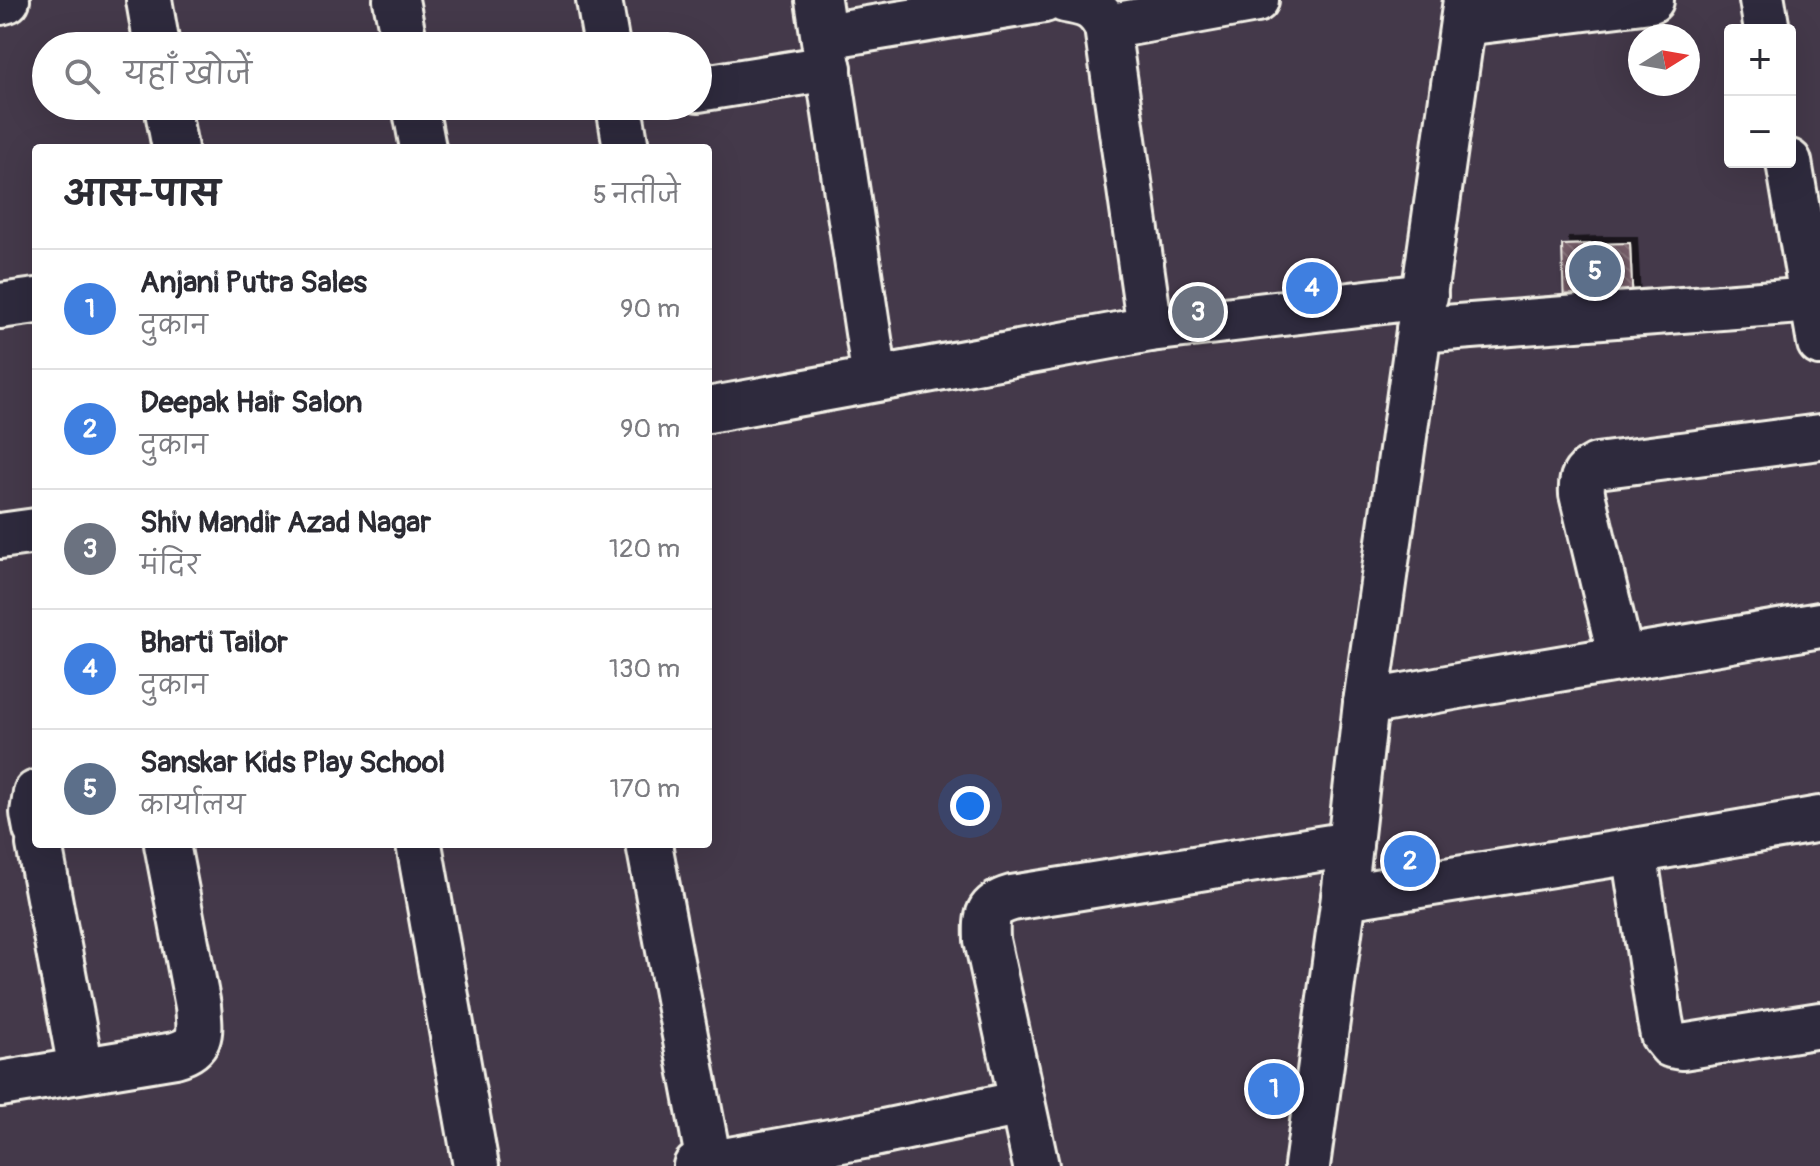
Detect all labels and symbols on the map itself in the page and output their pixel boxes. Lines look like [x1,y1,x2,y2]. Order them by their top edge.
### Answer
north arrow [1628,24,1700,96]
pin: 5 [1569,241,1621,301]
pin: 4 [1286,258,1338,318]
pin: 3 [1172,282,1224,342]
your location [950,786,990,826]
pin: 2 [1384,831,1436,891]
pin: 1 [1248,1059,1300,1119]

